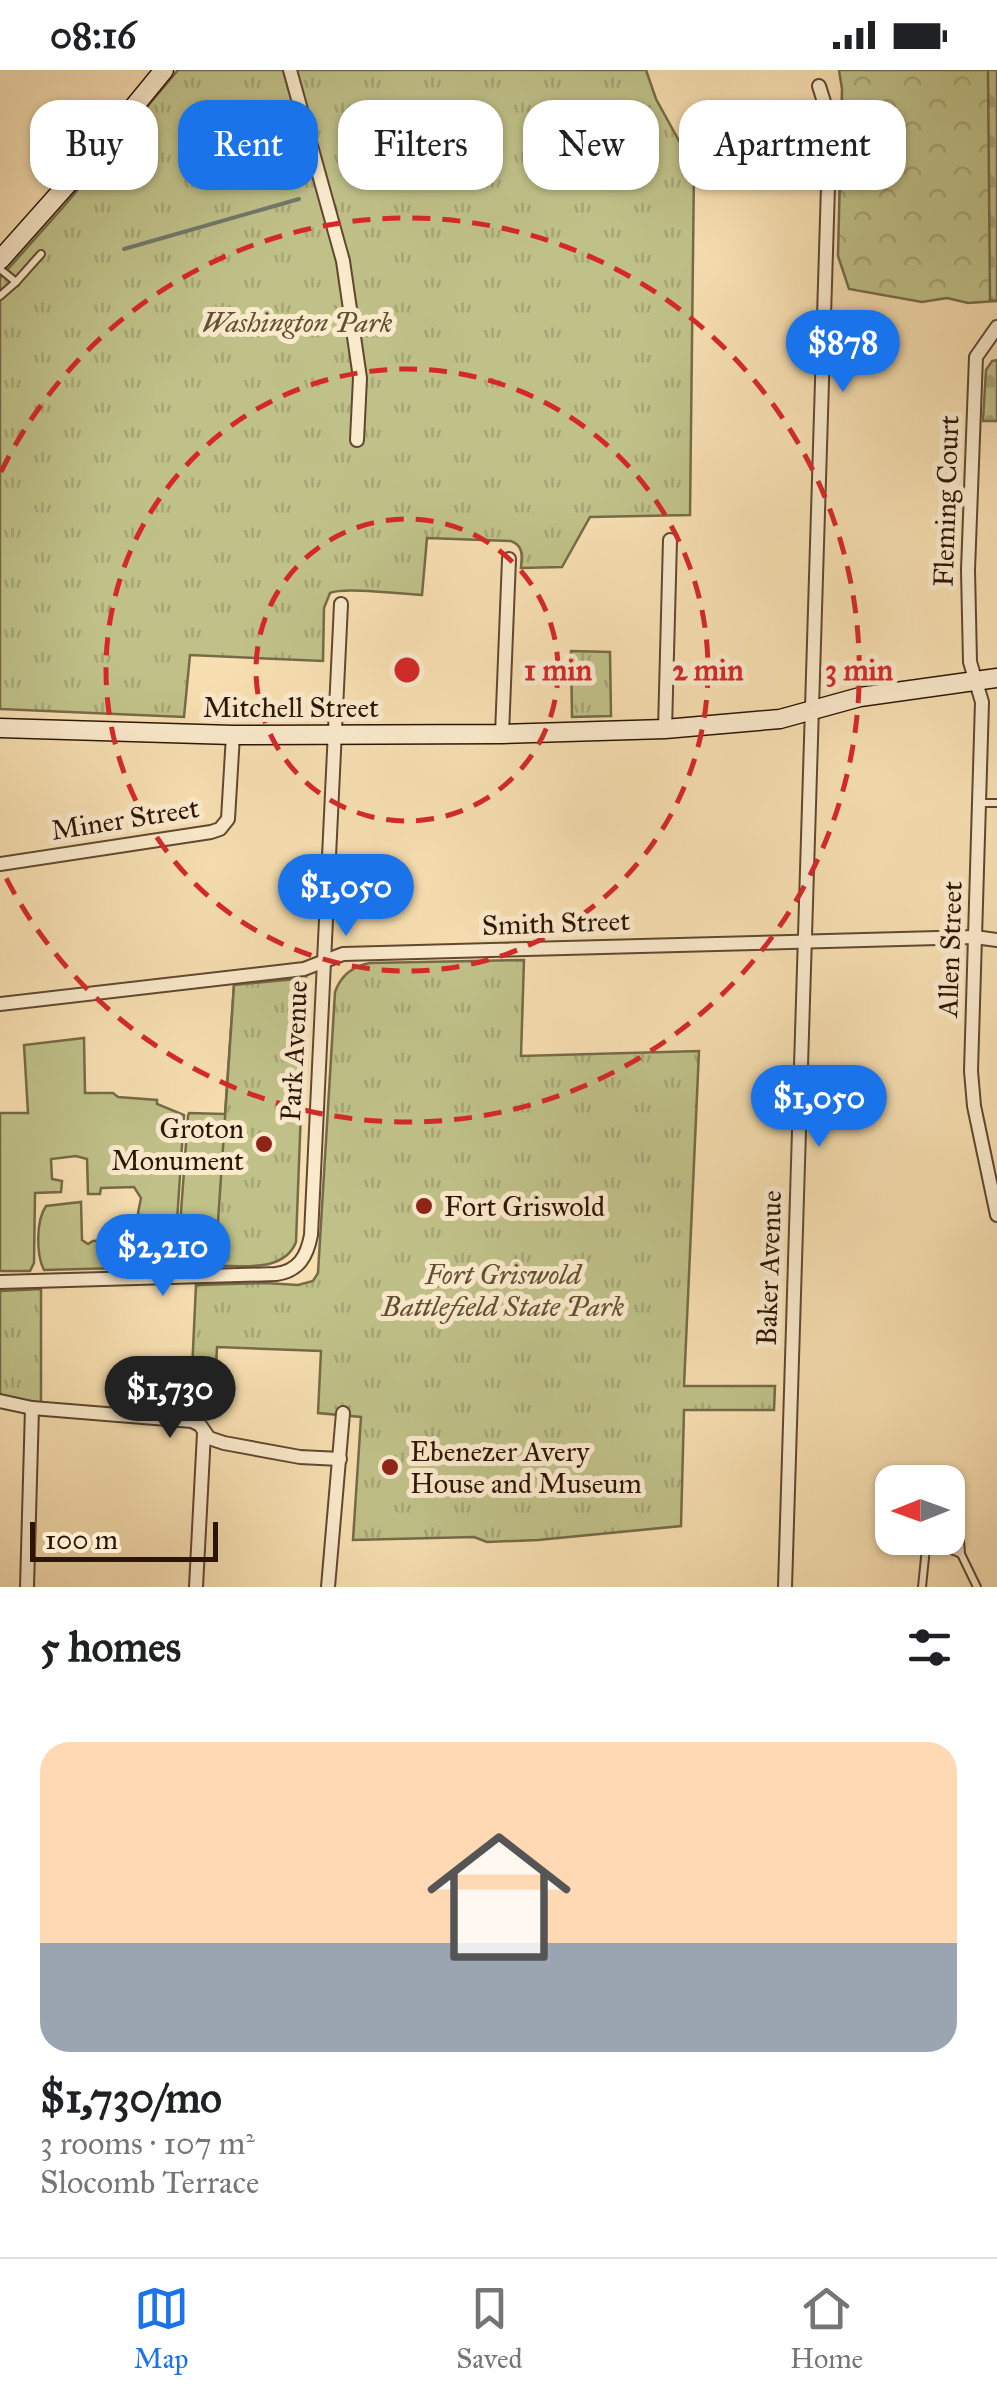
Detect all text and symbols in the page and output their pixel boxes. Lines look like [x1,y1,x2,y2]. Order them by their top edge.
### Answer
text: 08:16 [50,12,136,58]
chip: Buy [30,100,158,190]
chip: Rent [178,100,318,190]
chip: Filters [338,100,503,190]
chip: New [523,100,659,190]
chip: Apartment [679,100,906,190]
park label: Washington Park [202,305,393,340]
pin: $878 [784,310,902,395]
text: $878 [808,323,878,362]
street label: Fleming Court [926,415,966,587]
centre of rings [389,652,425,688]
text: 1 min [524,652,593,688]
text: 2 min [673,652,744,688]
text: 3 min [825,652,894,688]
street label: Mitchell Street [203,690,379,725]
street label: Miner Street [48,790,202,848]
pin: $1,050 [265,854,427,939]
text: $1,050 [300,867,392,906]
street label: Allen Street [930,880,970,1019]
street label: Smith Street [481,903,631,943]
street label: Park Avenue [273,980,315,1122]
pin: $1,050 [738,1065,900,1150]
text: $1,050 [773,1078,865,1117]
place label: Groton Monument [111,1111,244,1178]
marker: Groton Monument [253,1133,275,1155]
place label: Fort Griswold [444,1189,605,1224]
street label: Baker Avenue [749,1190,789,1346]
marker: Fort Griswold [413,1195,435,1217]
pin: $2,210 [82,1214,244,1299]
text: $2,210 [118,1227,208,1266]
park label: Fort Griswold Battlefield State Park [380,1257,625,1324]
pin: $1,730 [89,1356,251,1441]
text: $1,730 [127,1369,213,1408]
place label: Ebenezer Avery House and Museum [410,1434,642,1501]
marker: Ebenezer Avery House and Museum [379,1456,401,1478]
north arrow [875,1465,965,1555]
map controls [875,1465,965,1555]
scale bar [30,1517,218,1562]
text: 100 m [45,1522,118,1557]
icon: filters [902,1620,957,1675]
text: 5 homes [40,1621,181,1673]
icon: home [409,1807,589,1987]
text: $1,730/mo [40,2072,222,2124]
text: 3 rooms · 107 m² [40,2124,255,2163]
text: Slocomb Terrace [40,2163,259,2202]
tab: Map [134,2281,189,2376]
tab: Saved [456,2281,523,2376]
tab: Home [790,2281,863,2376]

